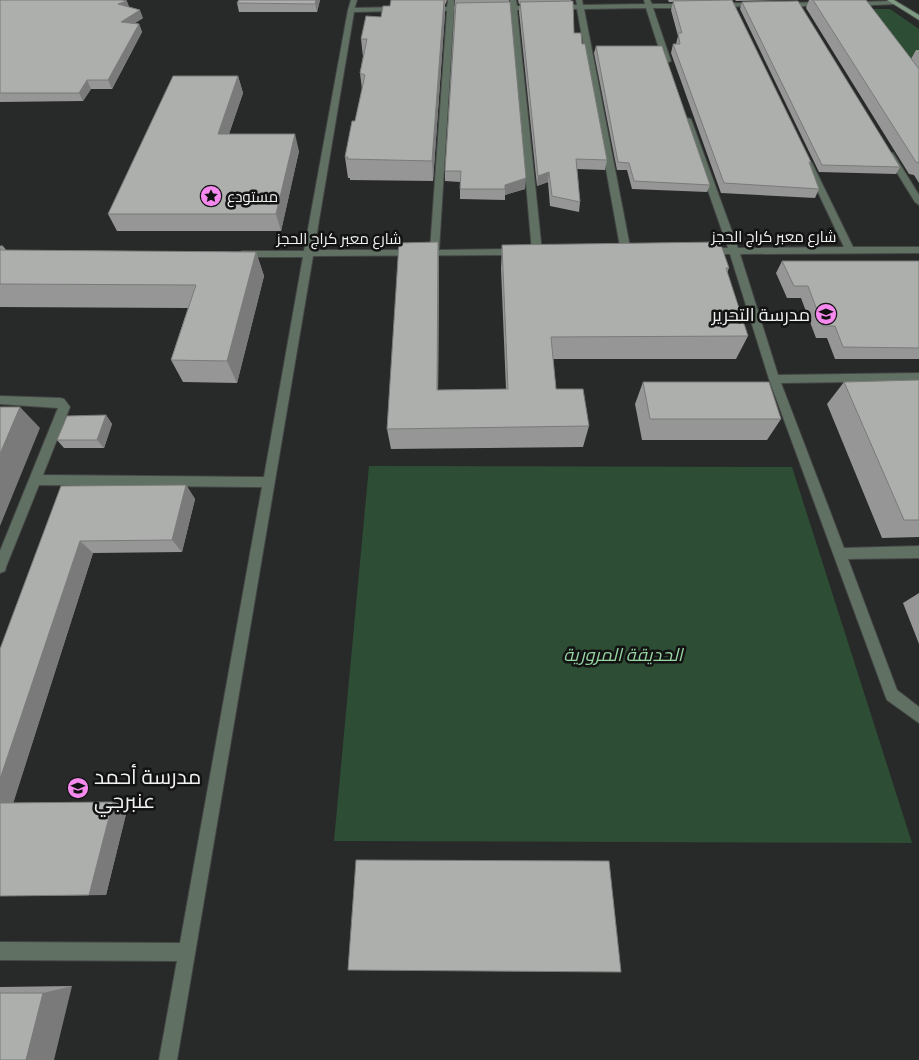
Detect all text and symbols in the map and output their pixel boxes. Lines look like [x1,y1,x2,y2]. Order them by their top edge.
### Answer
place icon: مستودع [199,184,223,208]
place label: مستودع [227,187,278,208]
street label: شارع معبر كراج الحجز [711,227,836,248]
street label: شارع معبر كراج الحجز [276,229,401,250]
school or university icon: مدرسة التحرير [814,302,838,326]
place label: مدرسة التحرير [711,303,810,326]
park label: الحديقة المرورية [563,643,685,666]
place label: مدرسة أحمد عنبرجي [94,762,201,817]
school or university icon: مدرسة أحمد عنبرجي [66,776,90,800]

